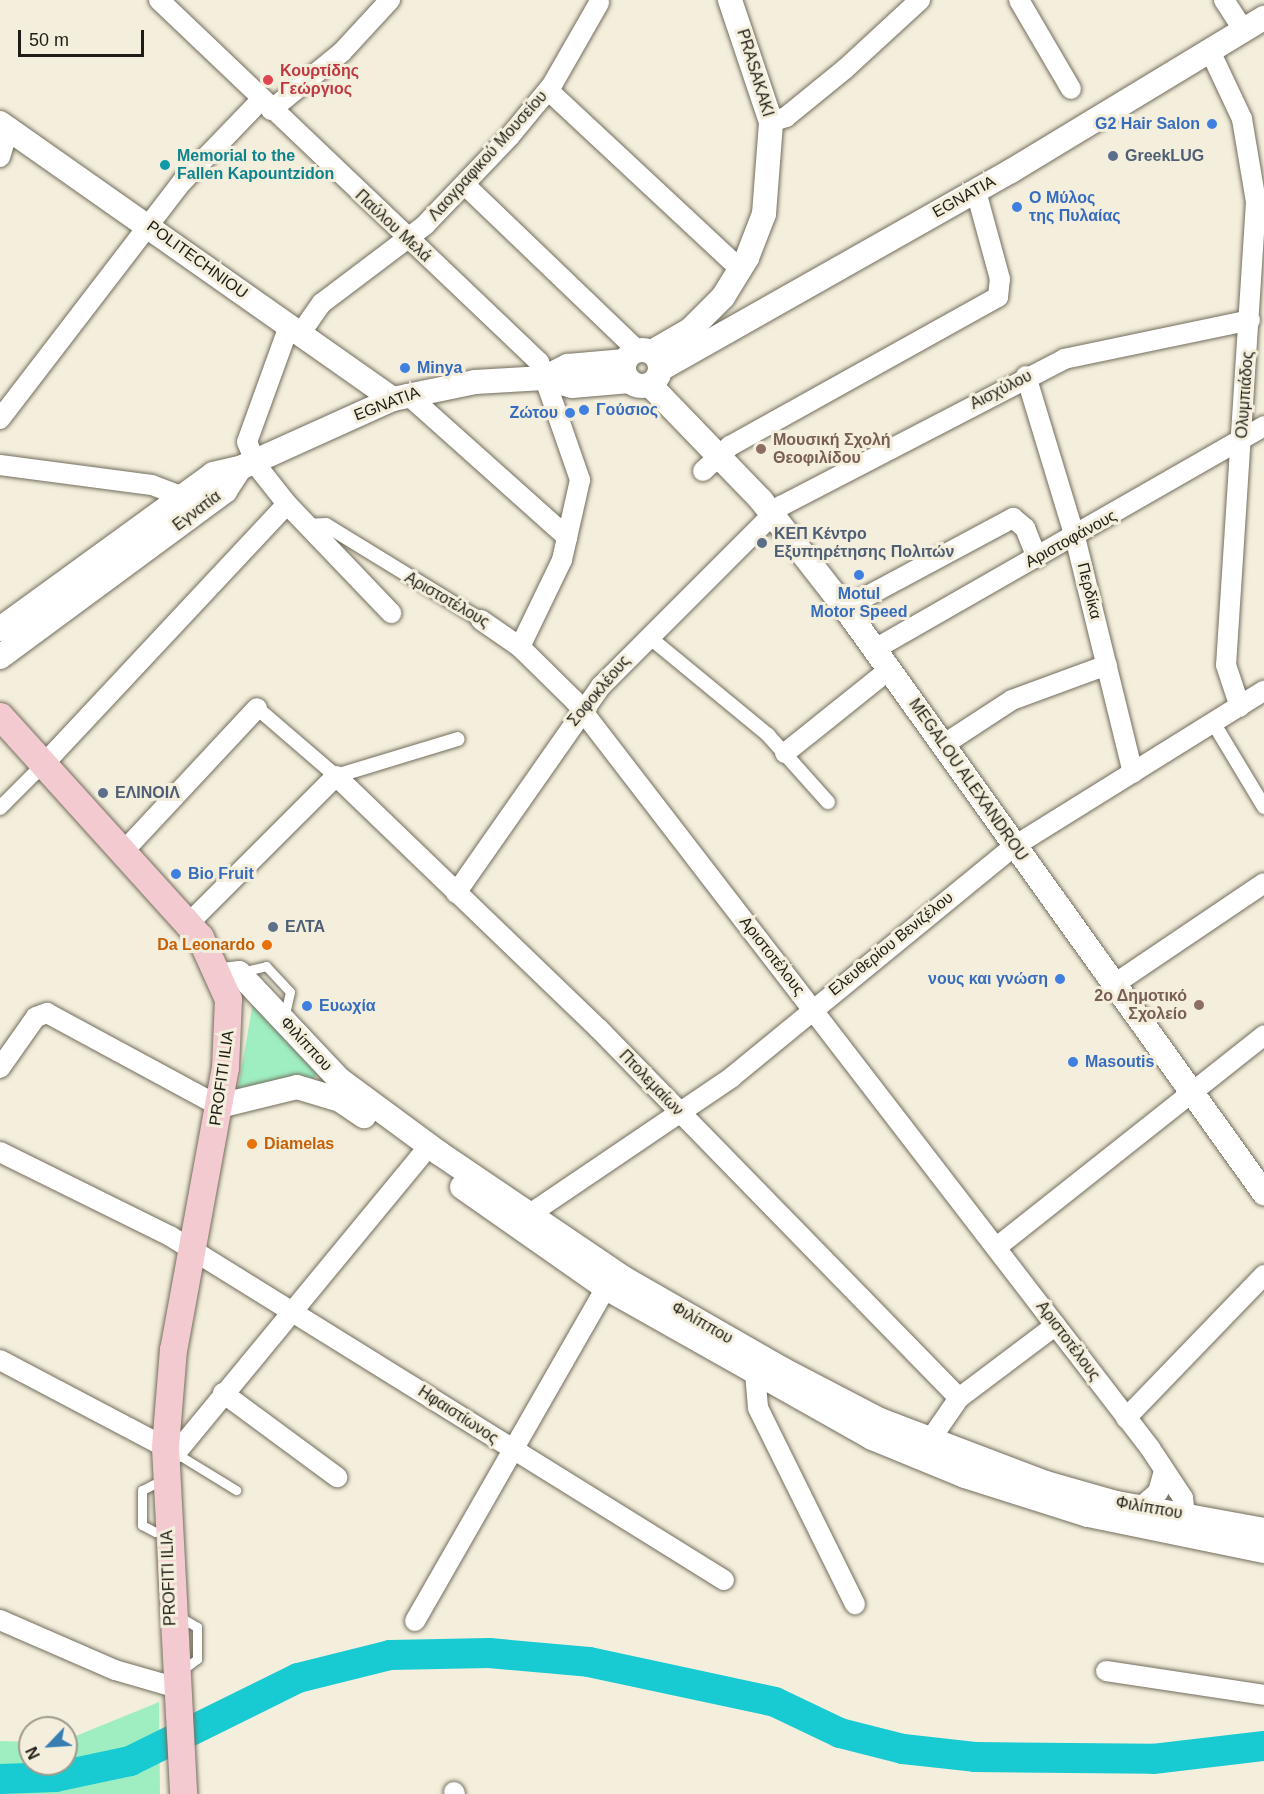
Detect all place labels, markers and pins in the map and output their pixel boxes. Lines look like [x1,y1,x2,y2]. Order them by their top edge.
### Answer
place label: Κουρτίδης Γεώργιος [280,61,359,99]
marker: Κουρτίδης Γεώργιος [261,73,275,87]
place label: G2 Hair Salon [1095,114,1200,134]
marker: G2 Hair Salon [1205,117,1219,131]
place label: Memorial to the Fallen Kapountzidon [177,146,334,184]
place label: GreekLUG [1125,146,1204,166]
marker: GreekLUG [1106,149,1120,163]
marker: Memorial to the Fallen Kapountzidon [158,158,172,172]
place label: Ο Μύλος της Πυλαίας [1029,188,1121,226]
marker: Ο Μύλος της Πυλαίας [1010,200,1024,214]
place label: Minya [417,358,462,378]
marker: Minya [398,361,412,375]
place label: Γούσιος [596,400,658,420]
place label: Ζώτου [509,403,558,423]
marker: Γούσιος [577,403,591,417]
marker: Ζώτου [563,406,577,420]
place label: Μουσική Σχολή Θεοφιλίδου [773,430,891,468]
marker: Μουσική Σχολή Θεοφιλίδου [754,442,768,456]
place label: ΚΕΠ Κέντρο Εξυπηρέτησης Πολιτών [774,524,954,562]
marker: ΚΕΠ Κέντρο Εξυπηρέτησης Πολιτών [755,536,769,550]
marker: Motul Motor Speed [852,568,866,582]
place label: Motul Motor Speed [811,584,907,622]
place label: ΕΛΙΝΟΙΛ [115,783,180,803]
marker: ΕΛΙΝΟΙΛ [96,786,110,800]
place label: Bio Fruit [188,864,254,884]
marker: Bio Fruit [169,867,183,881]
place label: ΕΛΤΑ [285,917,325,937]
marker: ΕΛΤΑ [266,920,280,934]
place label: Da Leonardo [157,935,255,955]
marker: Da Leonardo [260,938,274,952]
place label: νους και γνώση [928,969,1048,989]
marker: νους και γνώση [1053,972,1067,986]
place label: 2ο Δημοτικό Σχολείο [1094,986,1187,1024]
place label: Ευωχία [319,996,376,1016]
marker: 2ο Δημοτικό Σχολείο [1192,998,1206,1012]
marker: Ευωχία [300,999,314,1013]
place label: Masoutis [1085,1052,1154,1072]
marker: Masoutis [1066,1055,1080,1069]
place label: Diamelas [264,1134,334,1154]
marker: Diamelas [245,1137,259,1151]

